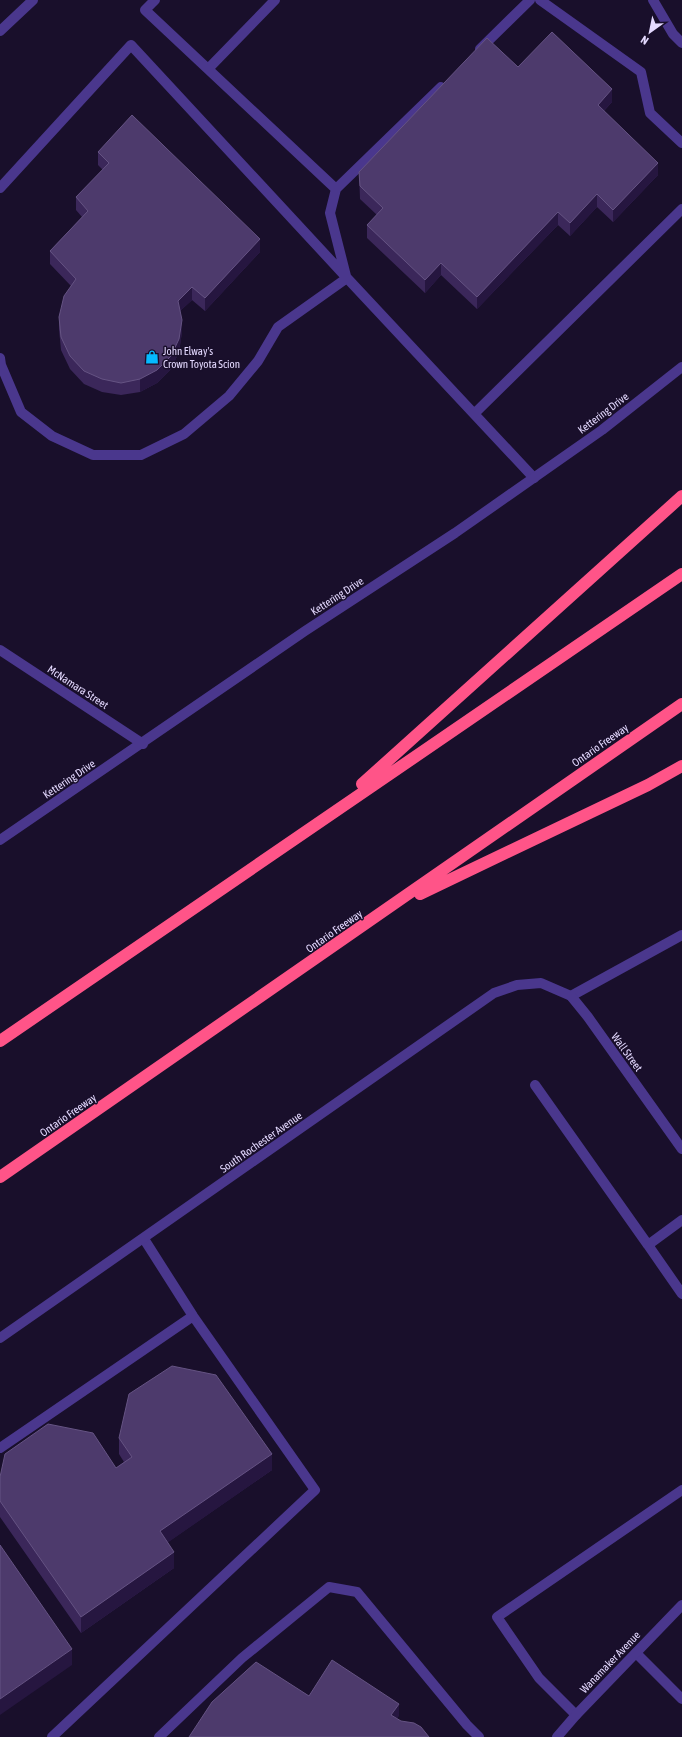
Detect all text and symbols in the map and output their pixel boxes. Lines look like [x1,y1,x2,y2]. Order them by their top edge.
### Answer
north arrow [630,12,670,52]
text: N [639,34,651,47]
place label: John Elway's Crown Toyota Scion [163,345,240,370]
shop icon: John Elway's Crown Toyota Scion [144,349,160,365]
street label: Kettering Drive [575,390,631,436]
street label: Kettering Drive [309,575,365,617]
street label: McNamara Street [45,663,111,711]
street label: Ontario Freeway [570,721,631,769]
street label: Kettering Drive [41,757,97,801]
street label: Ontario Freeway [304,907,365,955]
street label: Wall Street [609,1031,645,1073]
street label: Ontario Freeway [38,1091,99,1139]
street label: South Rochester Avenue [218,1109,304,1175]
street label: Wanamaker Avenue [578,1629,642,1695]

